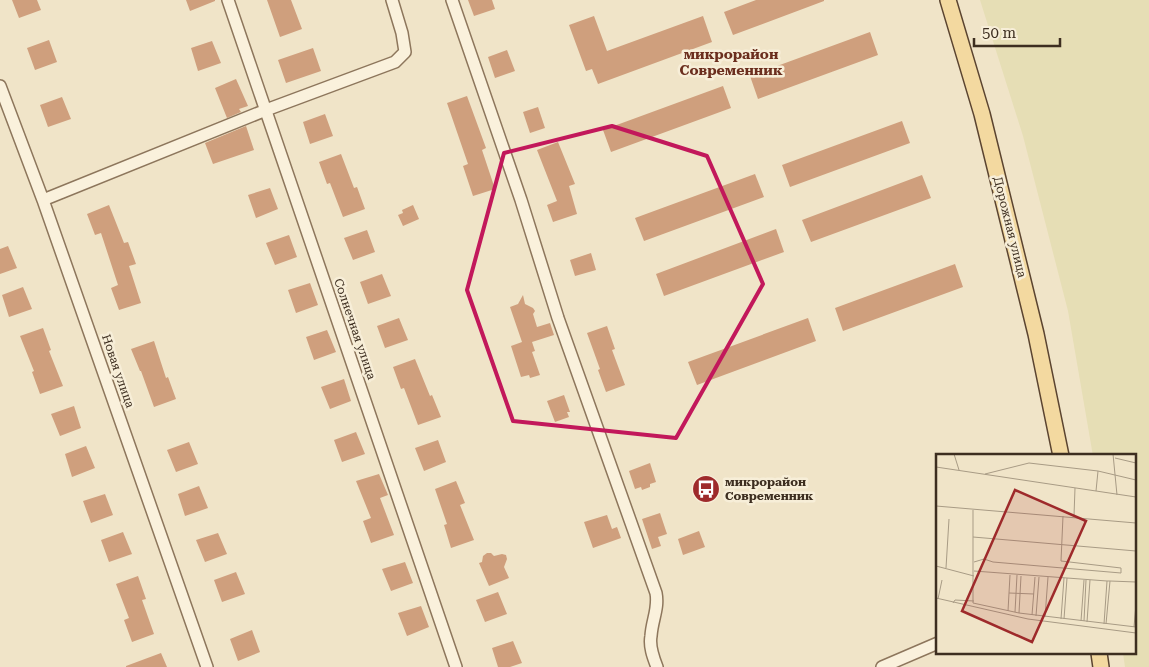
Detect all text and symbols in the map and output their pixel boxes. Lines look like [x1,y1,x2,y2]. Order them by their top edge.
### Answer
scale bar [974,15,1060,47]
text: 50 m [982,24,1017,42]
district label: микрорайон Современник [679,46,783,78]
street label: Дорожная улица [991,175,1029,279]
street label: Солнечная улица [331,277,379,382]
street label: Новая улица [99,332,137,410]
inset map [936,454,1136,654]
bus stop icon: микрорайон Современник [691,474,721,504]
place label: микрорайон Современник [725,475,814,503]

